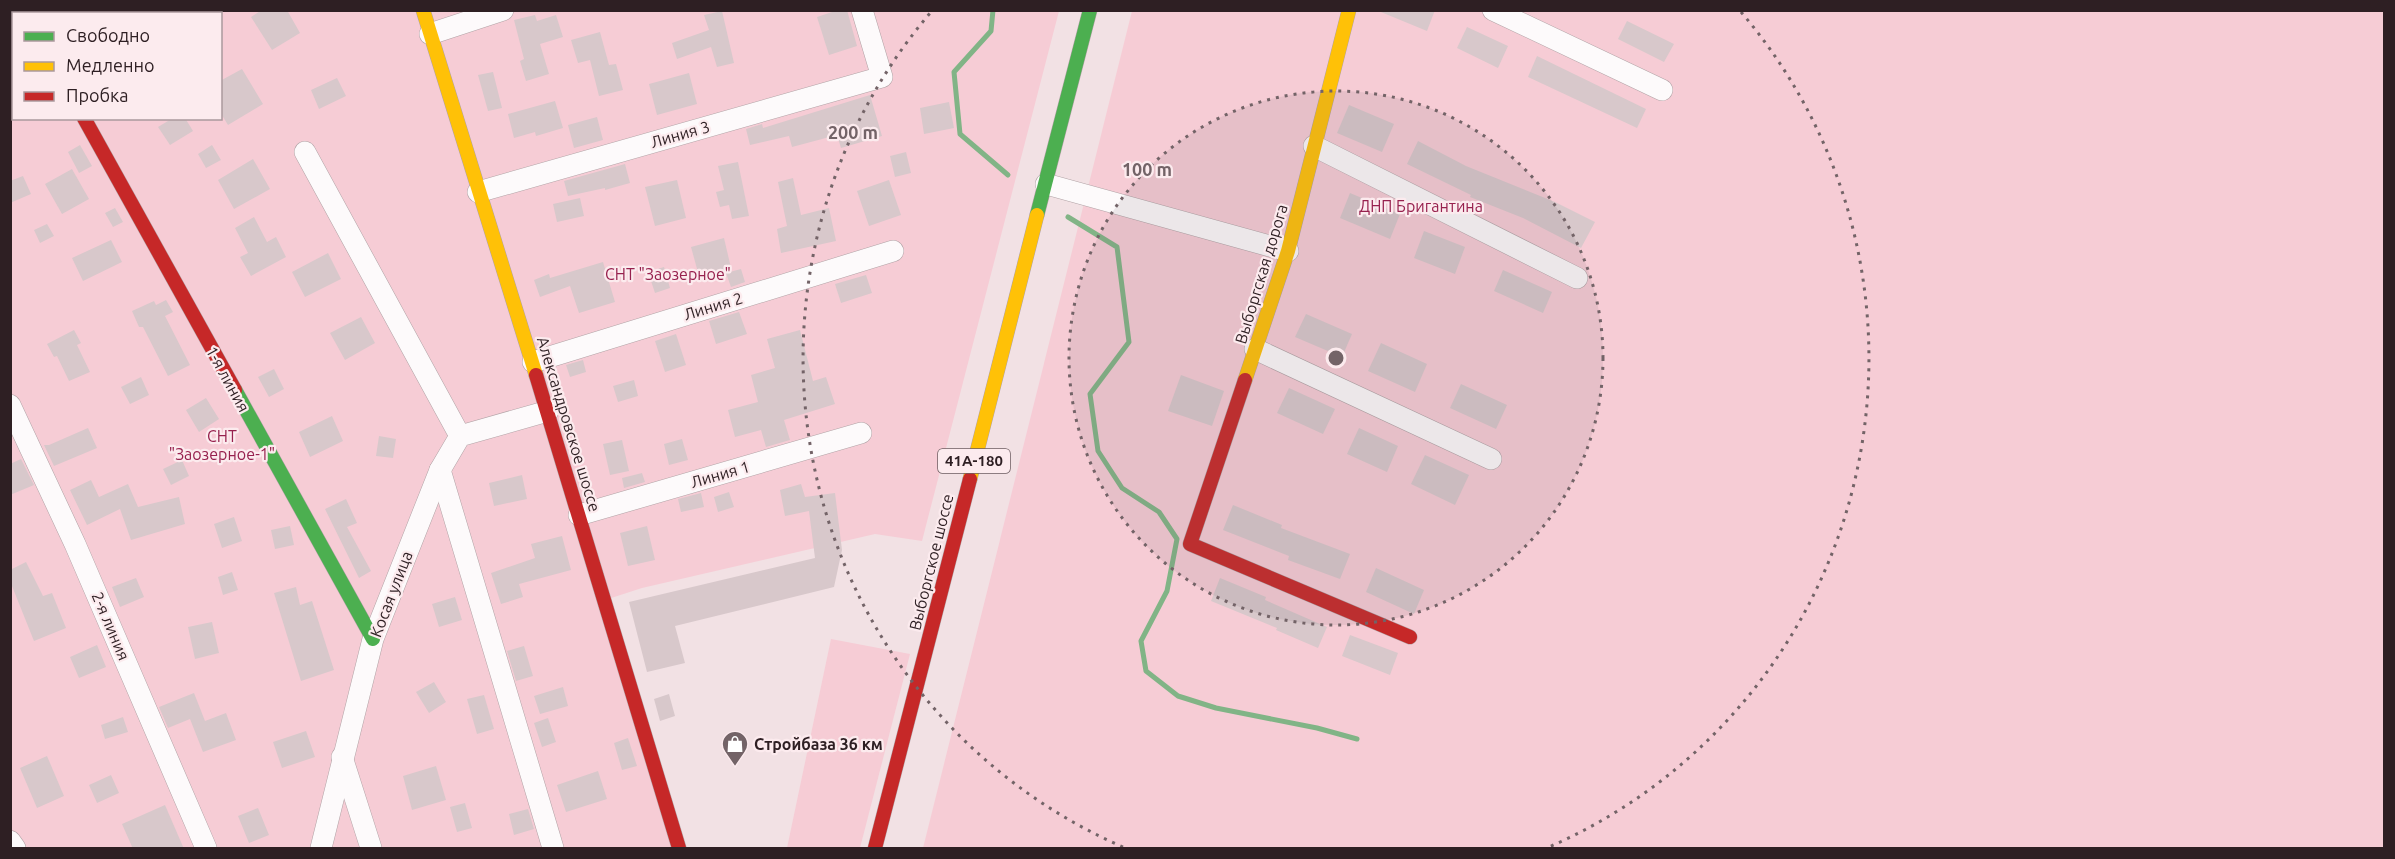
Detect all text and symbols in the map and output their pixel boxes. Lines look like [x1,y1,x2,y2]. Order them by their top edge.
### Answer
legend [12,12,222,120]
text: Свободно [66,25,150,45]
text: Медленно [66,55,155,75]
text: Пробка [66,85,129,105]
street label: Линия 3 [648,117,712,151]
text: 200 m [828,122,878,142]
text: 100 m [1122,159,1172,179]
park label: ДНП Бригантина [1359,197,1483,215]
street label: Выборгская дорога [1231,202,1291,346]
park label: СНТ "Заозерное" [605,265,731,283]
street label: Линия 2 [681,289,745,323]
street label: Александровское шоссе [534,334,604,514]
street label: 1-я линия [203,343,253,415]
centre of rings [1326,348,1346,368]
park label: СНТ "Заозерное-1" [169,427,275,463]
road number: 41А-180 [938,449,1010,473]
street label: Линия 1 [688,457,752,491]
street label: Выборгское шоссе [905,492,957,632]
street label: Косая улица [366,548,416,640]
street label: 2-я линия [89,589,133,663]
shop icon: Стройбаза 36 км [720,729,750,767]
place label: Стройбаза 36 км [754,735,883,753]

